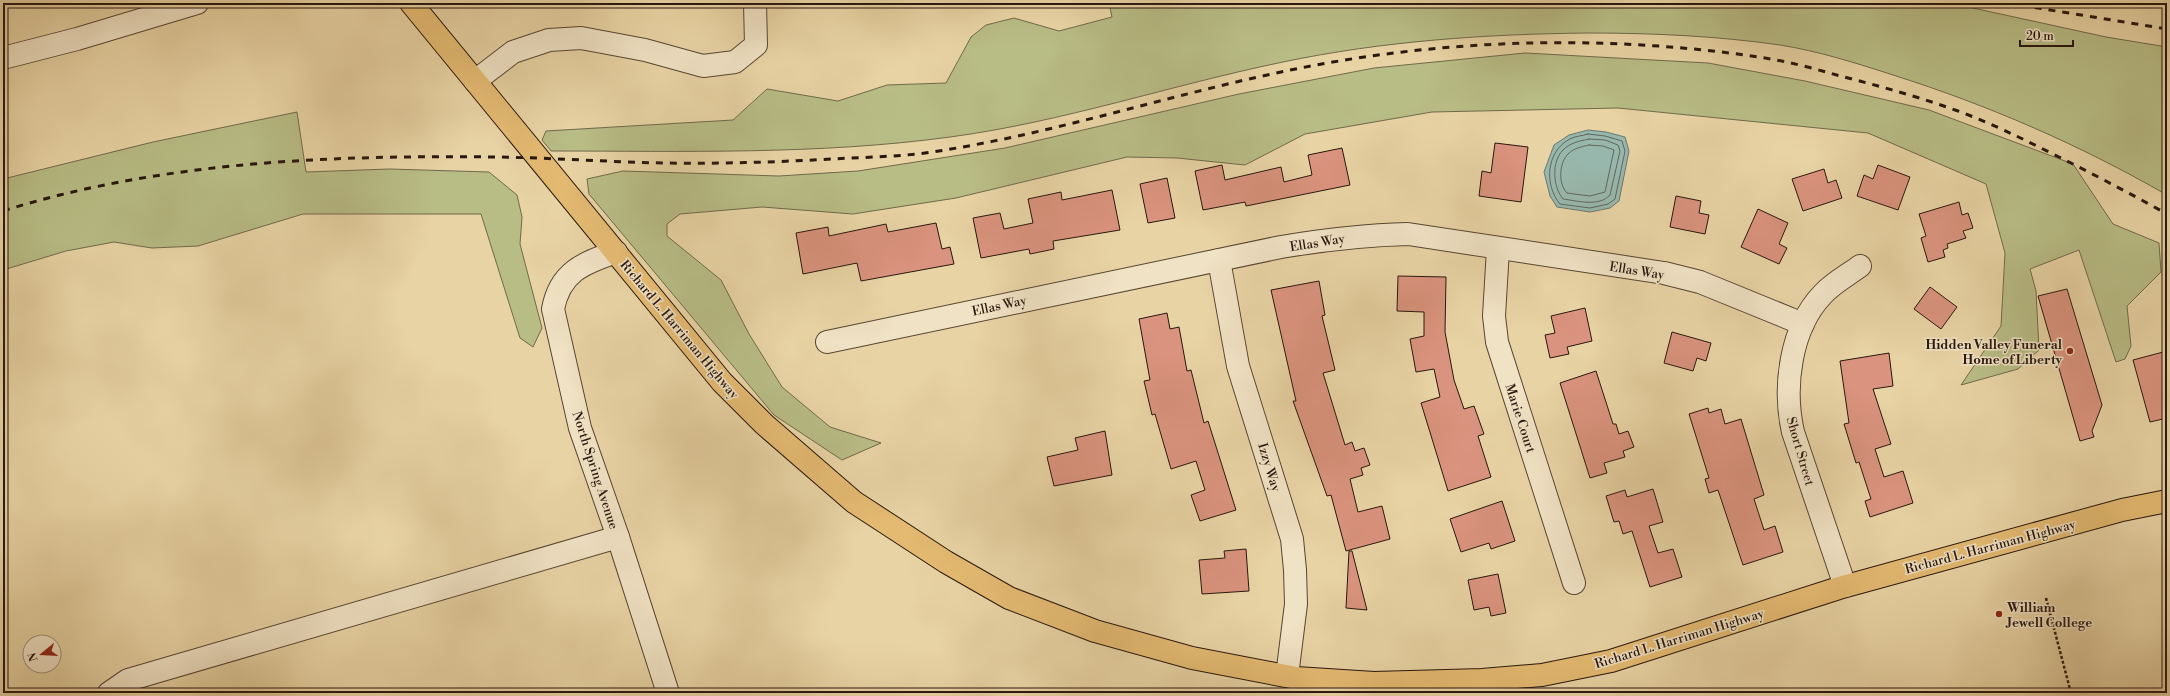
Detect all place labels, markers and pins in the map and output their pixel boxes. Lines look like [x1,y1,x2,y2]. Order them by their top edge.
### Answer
place label: Hidden Valley Funeral Home of Liberty [1925,337,2063,368]
marker: Hidden Valley Funeral Home of Liberty [2065,346,2075,356]
place label: William Jewell College [2005,600,2092,631]
marker: William Jewell College [1994,609,2004,619]

